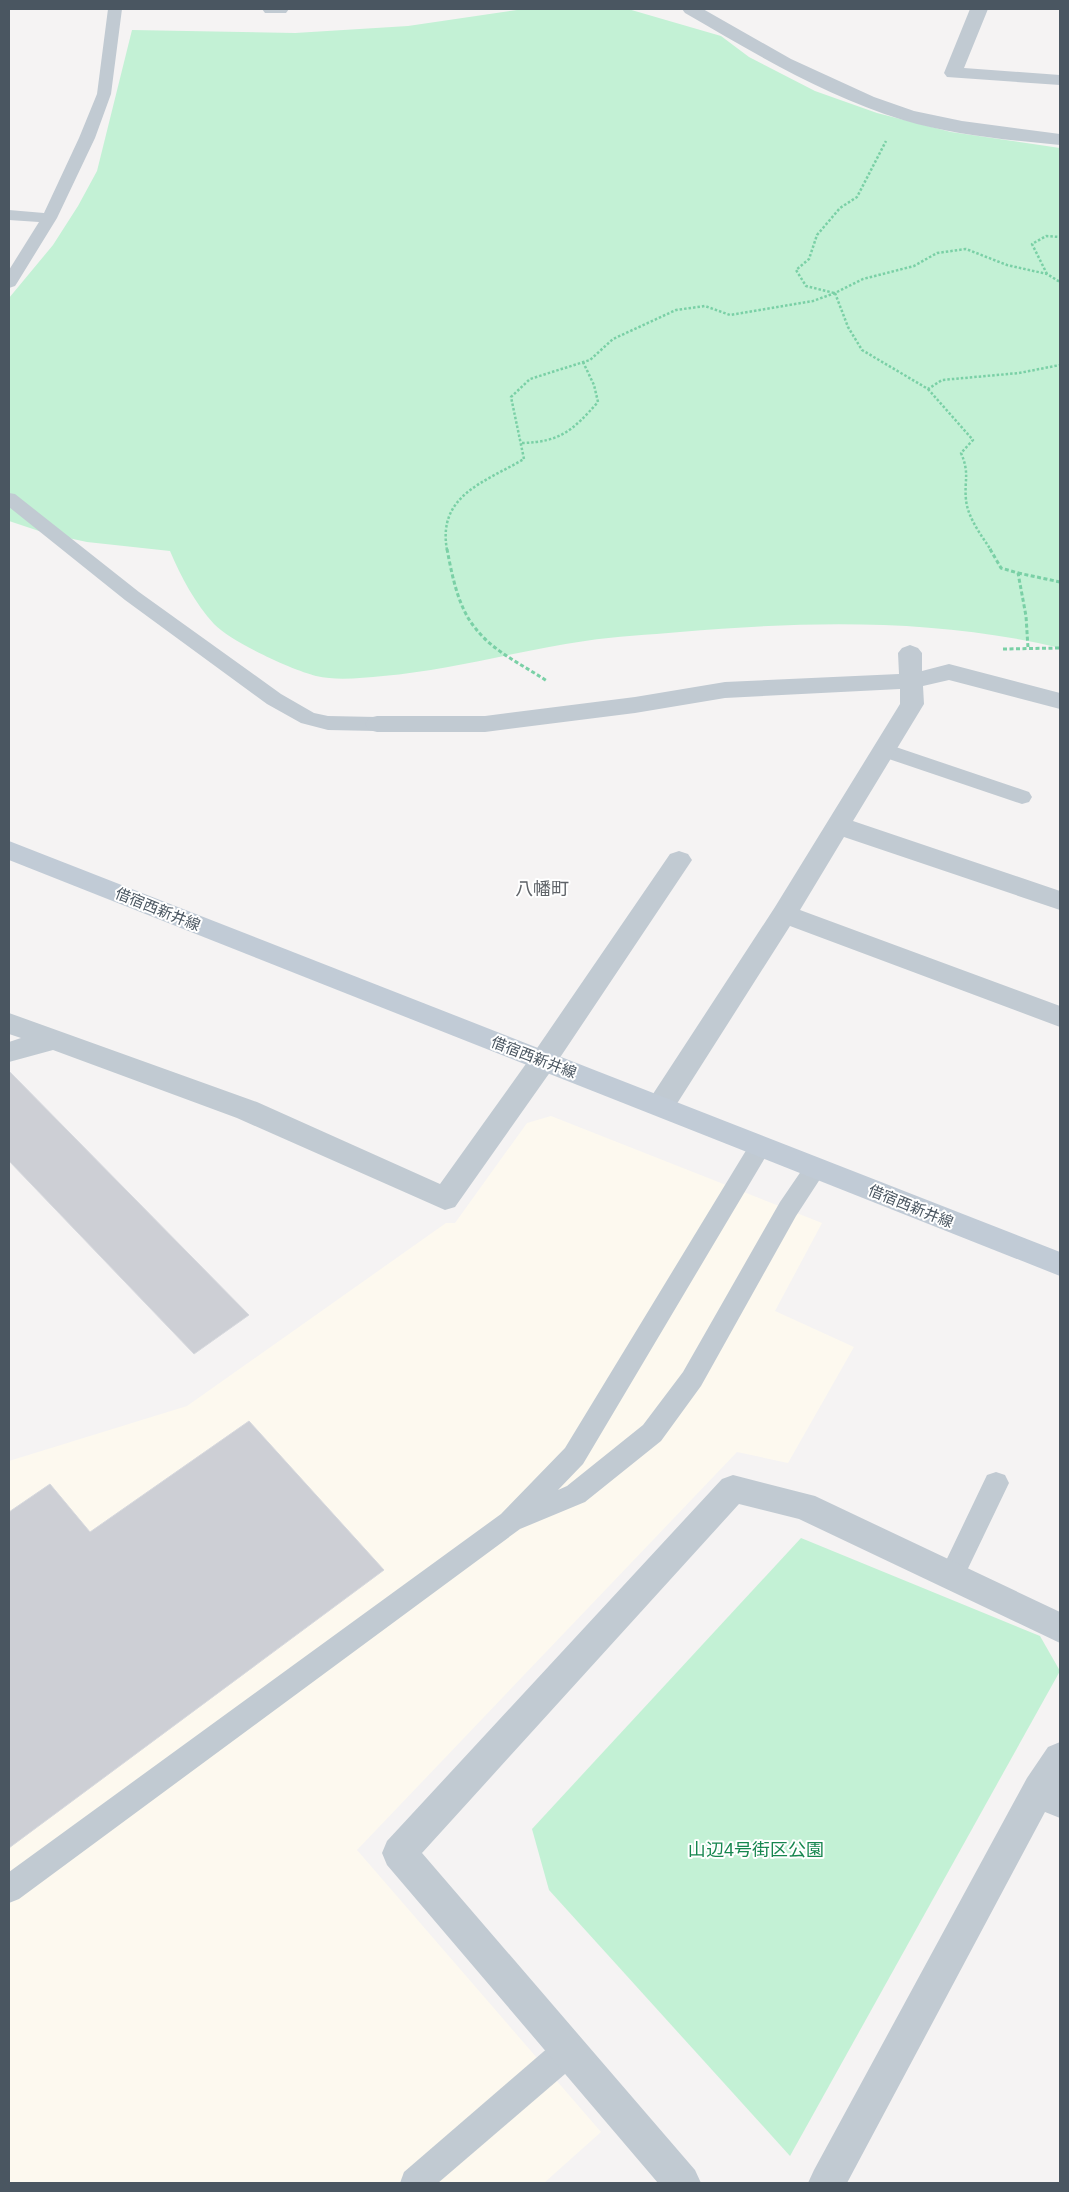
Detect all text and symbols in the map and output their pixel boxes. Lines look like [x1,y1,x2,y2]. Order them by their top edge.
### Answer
district label: 八幡町 [515,879,569,899]
street label: 借宿西新井線 [113,884,203,934]
street label: 借宿西新井線 [489,1033,579,1081]
street label: 借宿西新井線 [866,1181,956,1231]
park label: 山辺4号街区公園 [688,1840,824,1860]

